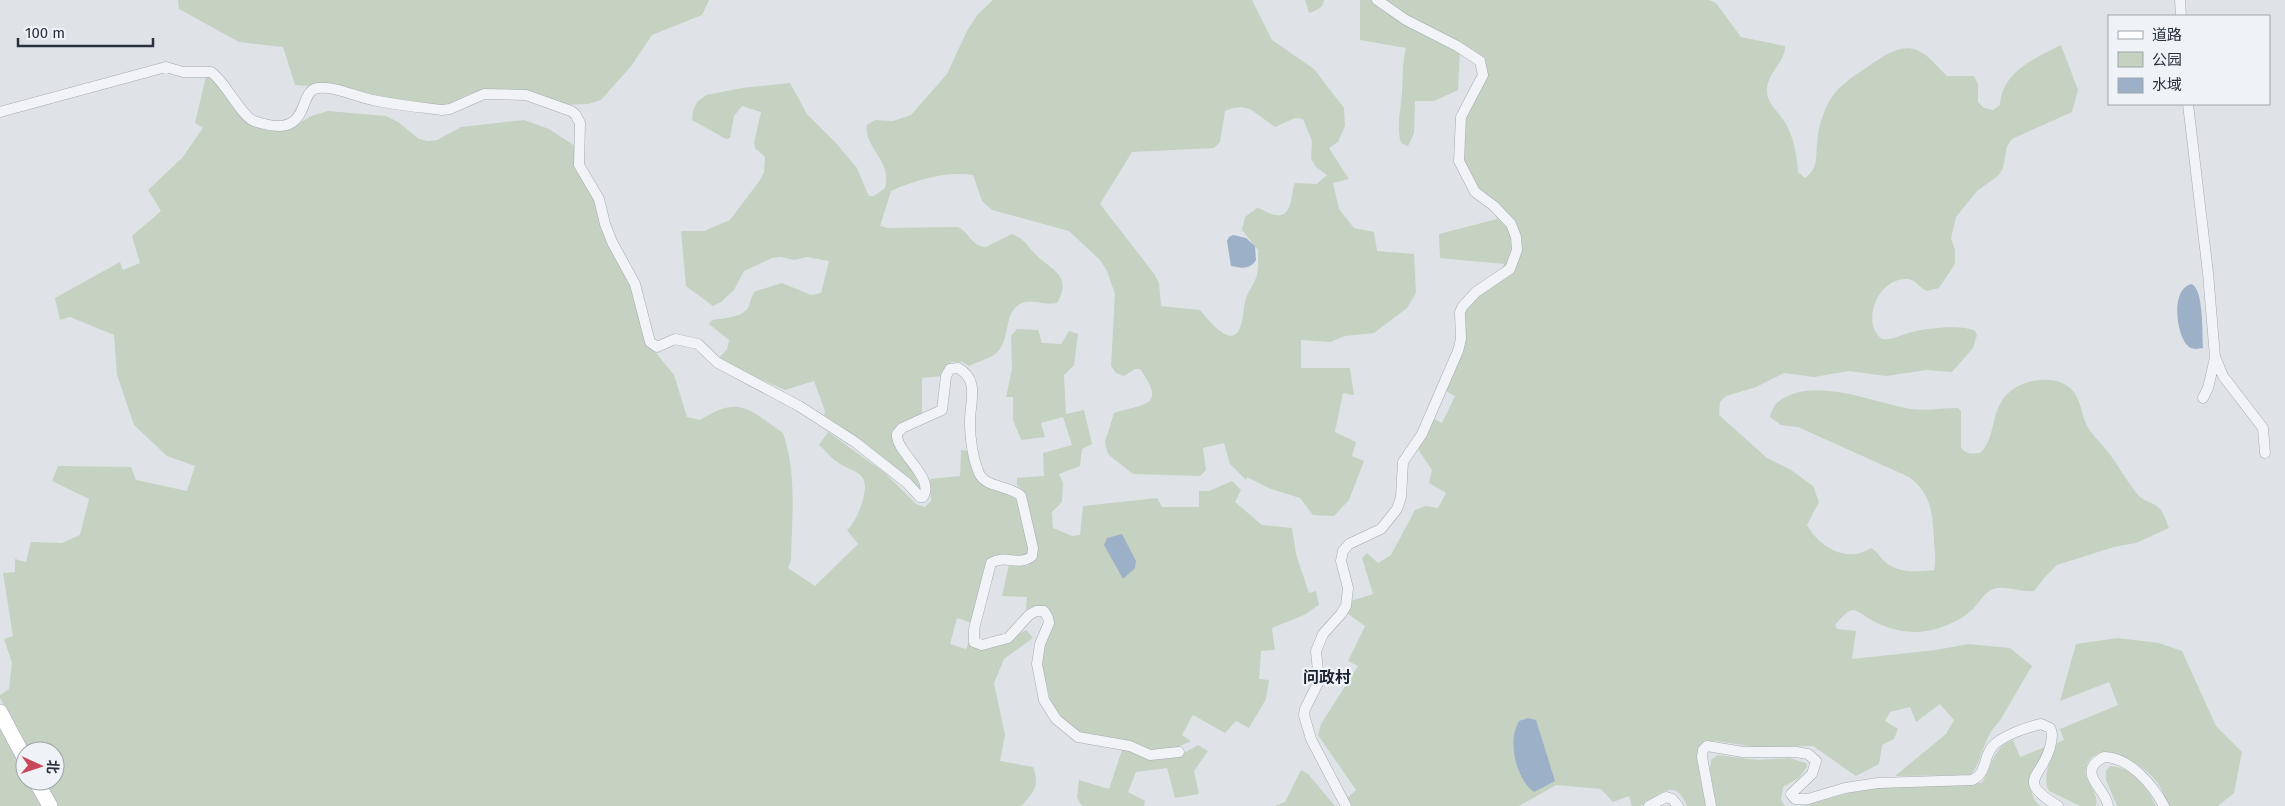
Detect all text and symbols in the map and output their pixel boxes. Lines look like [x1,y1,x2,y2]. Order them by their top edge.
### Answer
scale bar [18,15,152,47]
legend [2108,15,2270,105]
text: 100 m [25,24,65,42]
text: 道路 [2152,26,2182,44]
text: 公园 [2152,51,2182,69]
text: 水域 [2152,76,2182,94]
district label: 问政村 [1303,668,1351,687]
north arrow [15,741,65,791]
text: 北 [44,759,61,774]

